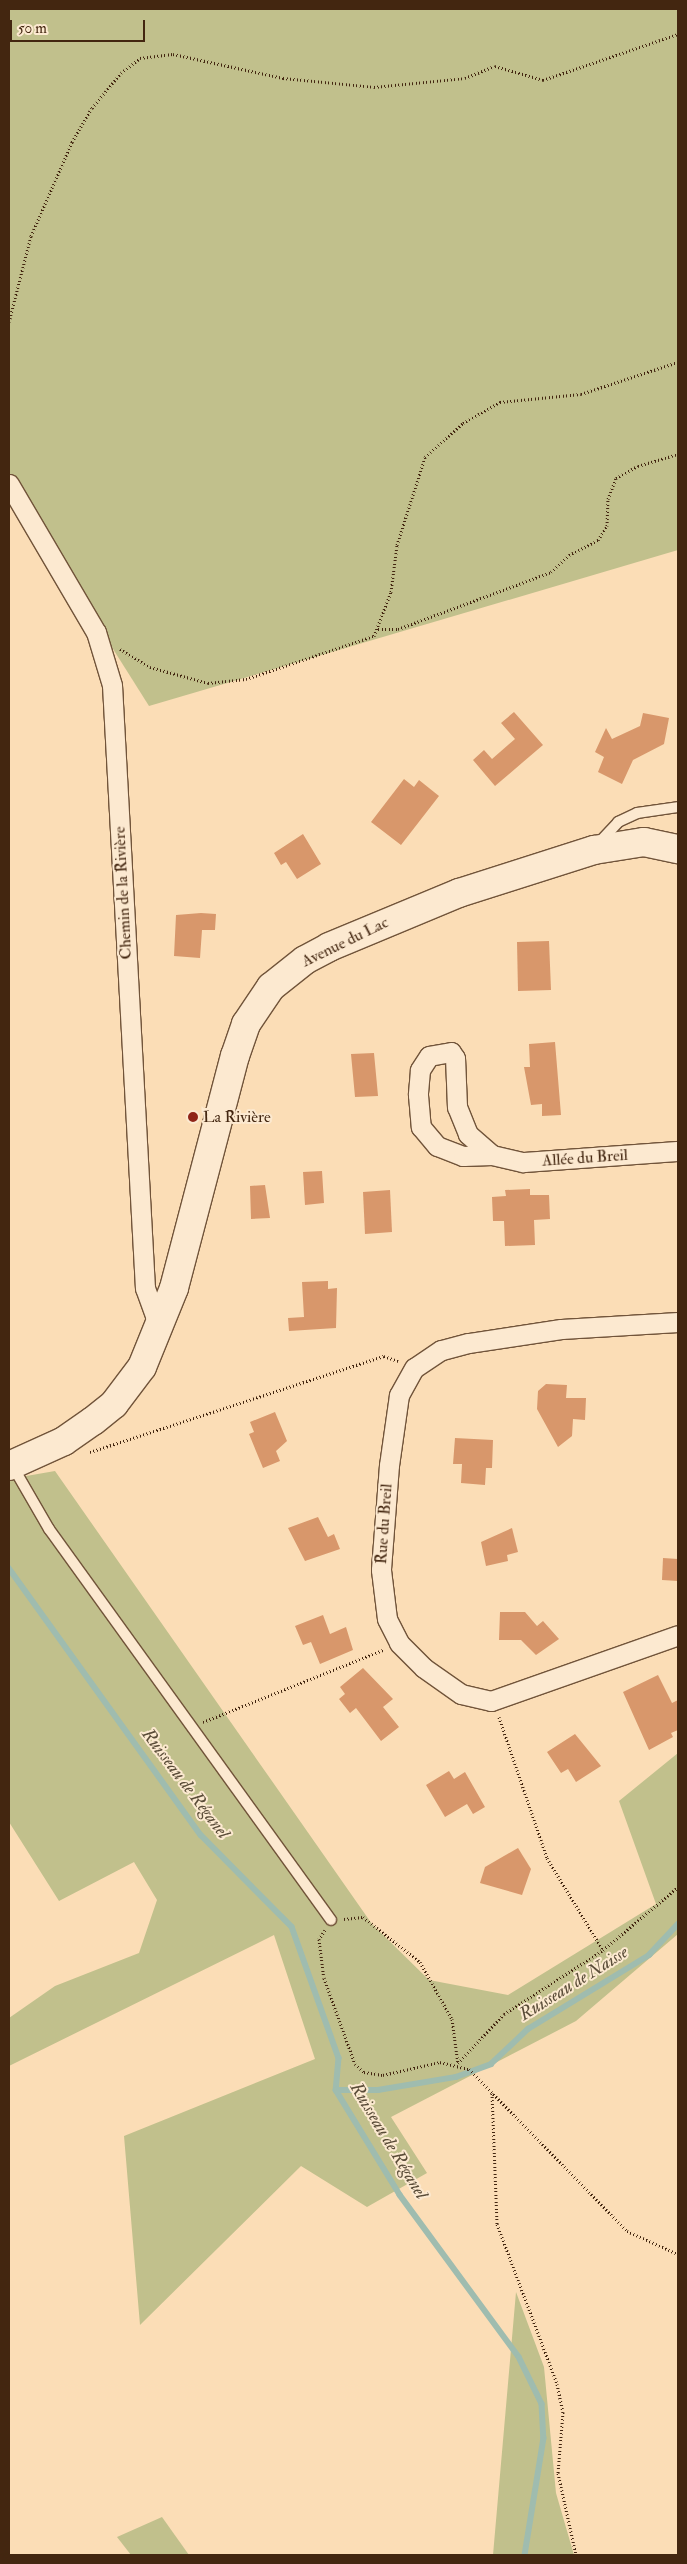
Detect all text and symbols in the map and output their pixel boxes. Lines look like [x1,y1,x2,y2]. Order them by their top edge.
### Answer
scale bar [12,10,148,42]
text: 50 m [18,19,47,38]
street label: Chemin de la Rivière [110,826,136,960]
street label: Avenue du Lac [299,913,391,971]
place label: La Rivière [203,1107,271,1127]
marker: La Rivière [187,1111,199,1123]
street label: Allée du Breil [541,1145,629,1171]
street label: Rue du Breil [372,1483,396,1565]
water label: Ruisseau de Réganel [137,1725,233,1843]
water label: Ruisseau de Naisse [516,1942,632,2026]
water label: Ruisseau de Réganel [345,2079,431,2203]

